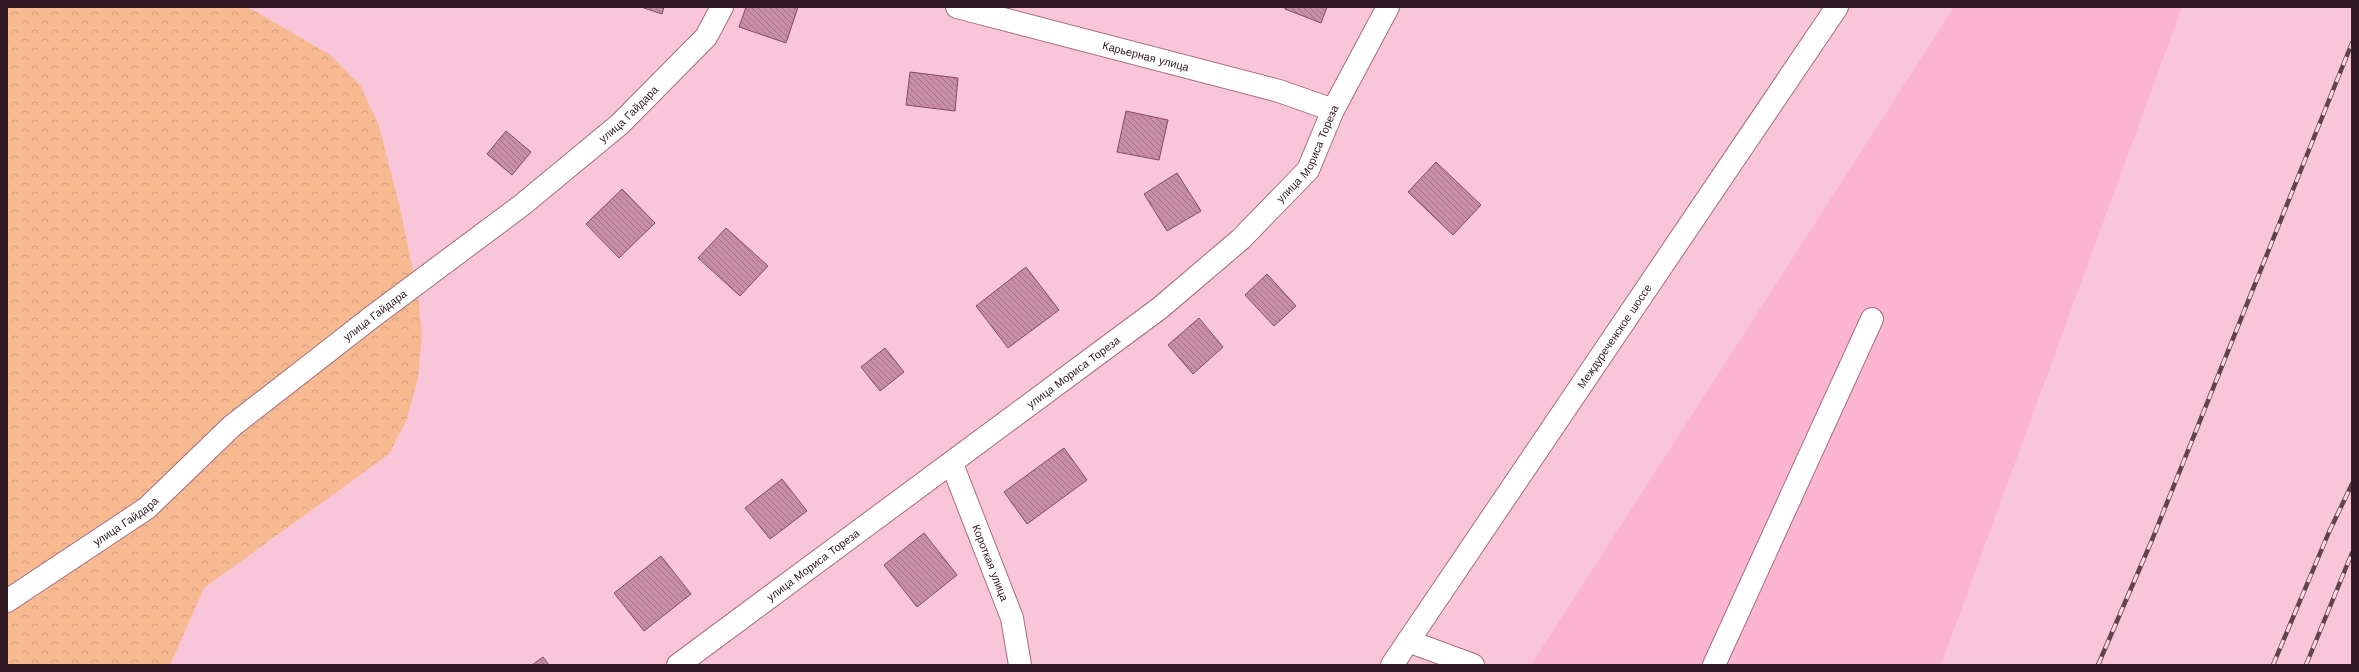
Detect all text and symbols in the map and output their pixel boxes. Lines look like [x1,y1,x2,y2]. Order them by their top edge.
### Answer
street label: Карьерная улица [1101,39,1191,74]
street label: улица Гайдара [597,83,662,145]
street label: улица Мориса Тореза [1274,102,1342,205]
street label: Междуреченское шоссе [1575,282,1655,391]
street label: улица Гайдара [341,287,410,344]
street label: улица Мориса Тореза [1025,333,1123,411]
street label: улица Гайдара [91,494,162,549]
street label: Короткая улица [969,523,1011,604]
street label: улица Мориса Тореза [764,526,863,604]

